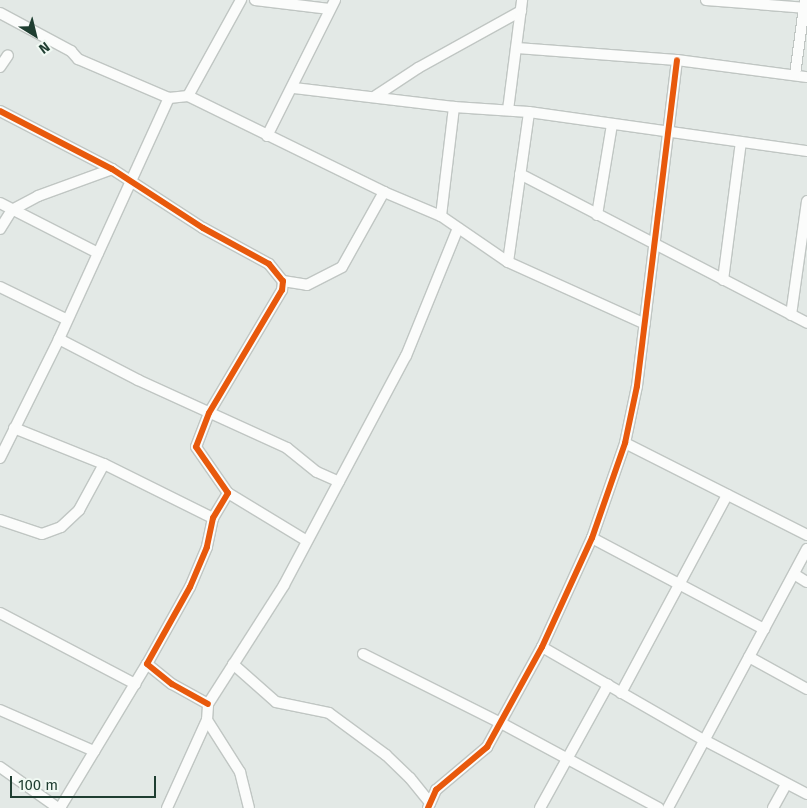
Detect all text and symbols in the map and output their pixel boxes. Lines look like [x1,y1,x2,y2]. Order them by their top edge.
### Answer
north arrow [10,10,60,60]
text: N [35,38,53,57]
scale bar [12,766,159,798]
text: 100 m [18,776,58,794]

